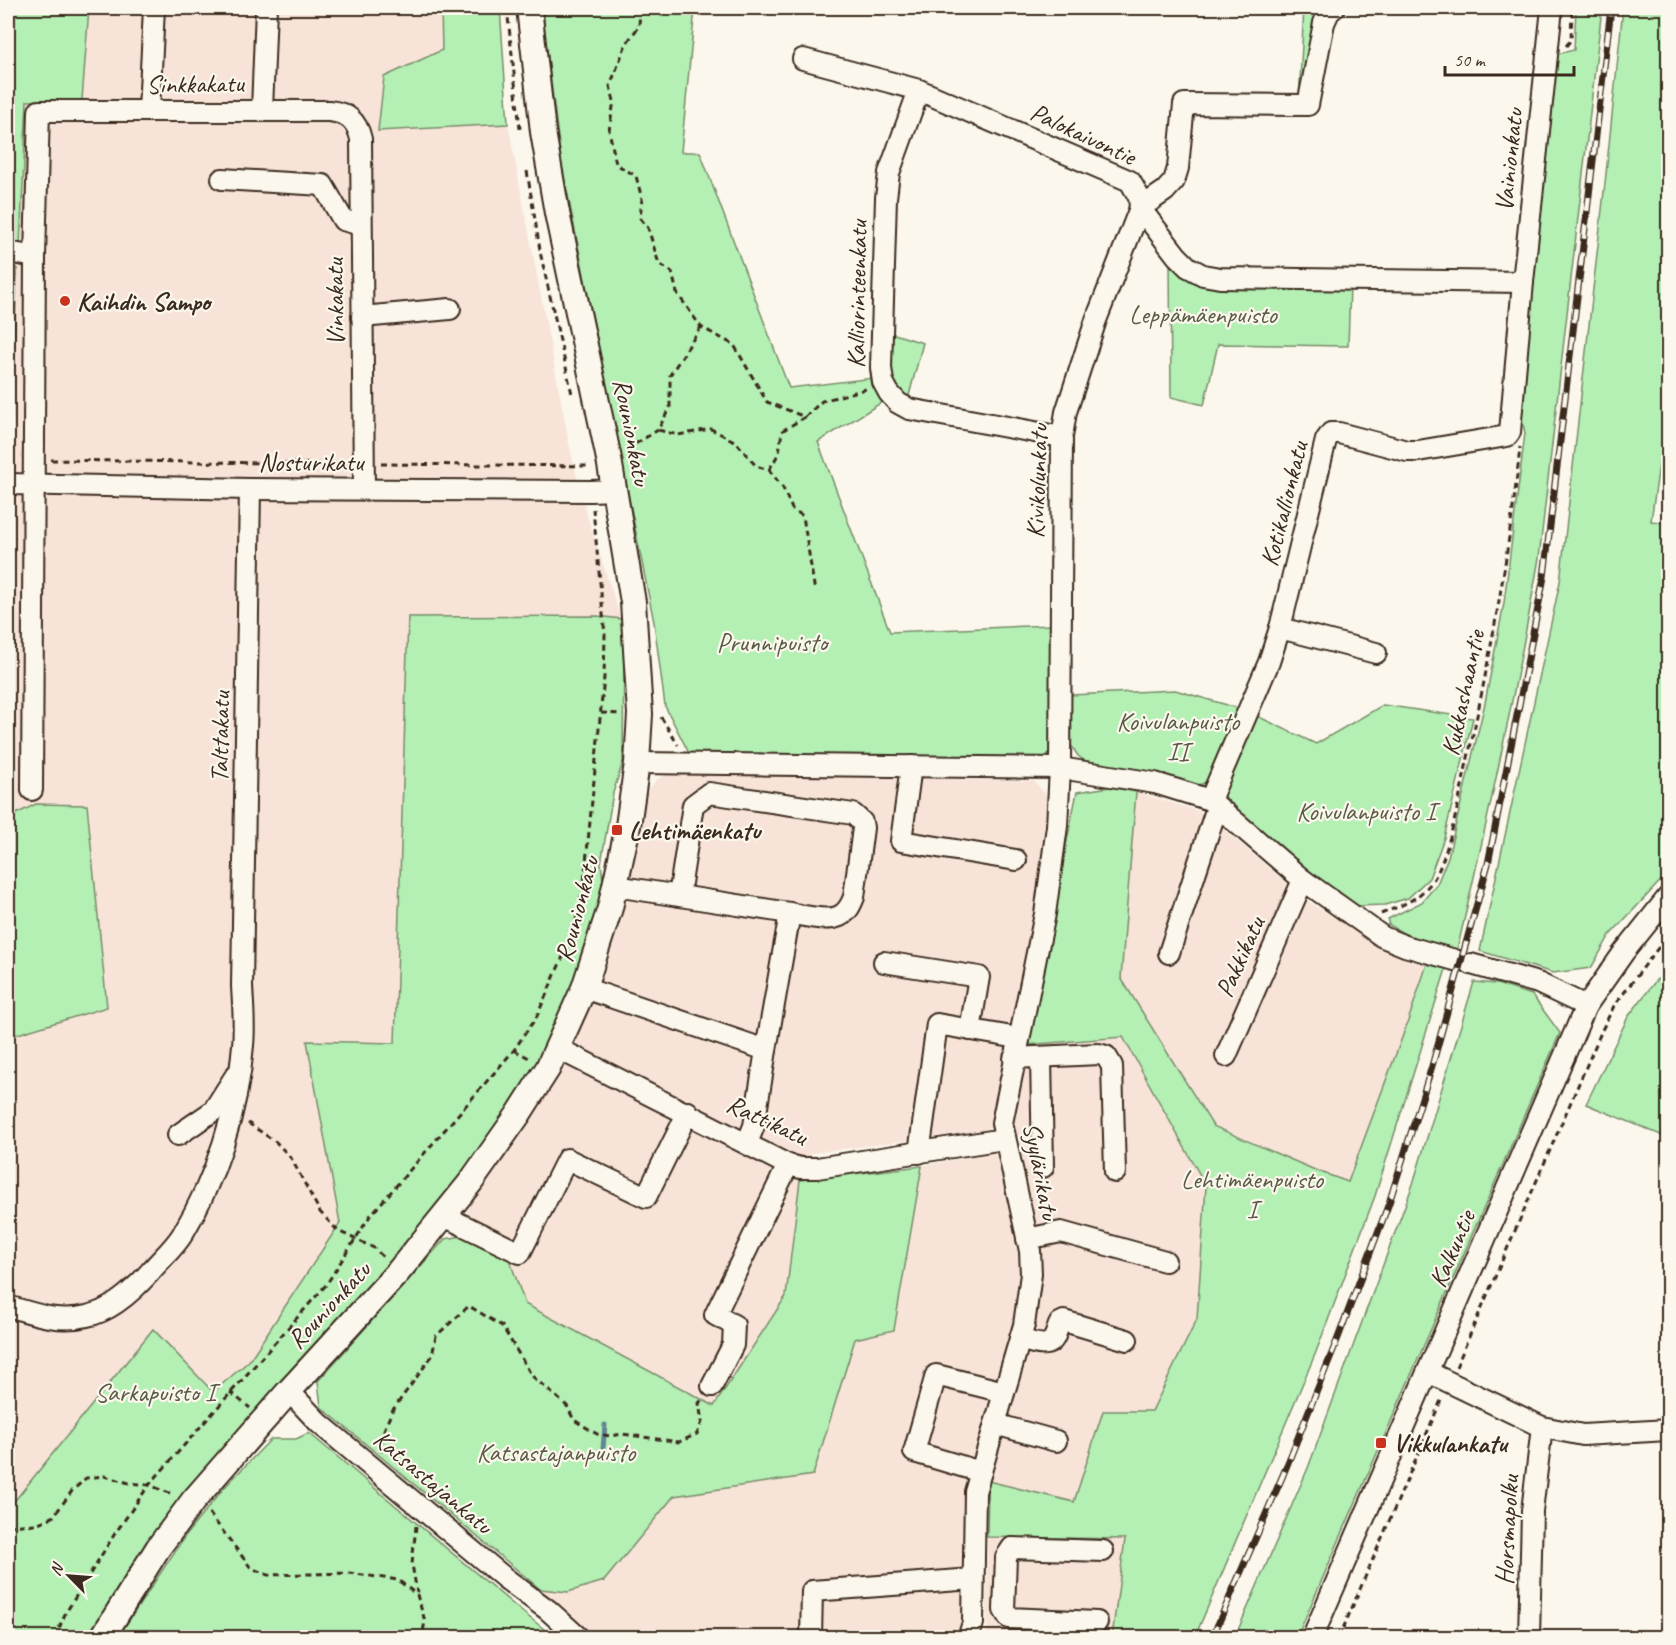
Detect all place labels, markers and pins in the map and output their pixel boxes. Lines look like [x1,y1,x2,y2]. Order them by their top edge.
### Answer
place label: Kaihdin Sampo [77,285,213,318]
marker: Kaihdin Sampo [58,294,72,308]
place label: Lehtimäenkatu [629,814,763,847]
marker: Lehtimäenkatu [610,823,624,837]
place label: Vikkulankatu [1393,1427,1509,1460]
marker: Vikkulankatu [1374,1436,1388,1450]

